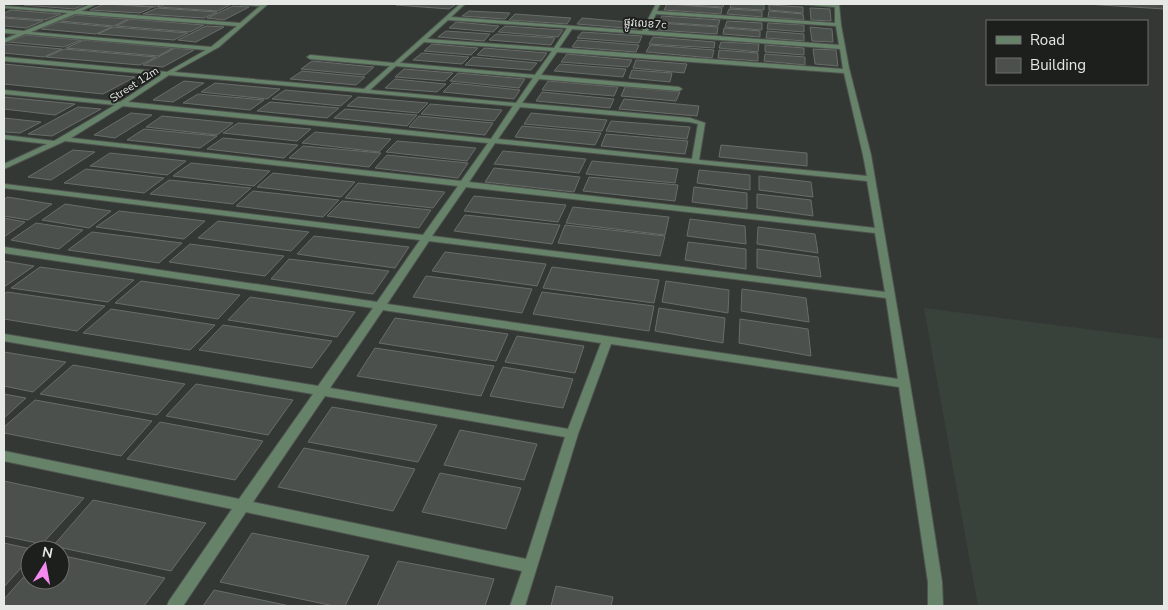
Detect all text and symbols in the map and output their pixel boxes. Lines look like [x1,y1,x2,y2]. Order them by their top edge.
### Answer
street label: ផ្លូវលេខ7c [623,15,667,35]
legend [986,20,1148,85]
text: Road [1030,30,1065,50]
text: Building [1030,55,1086,75]
street label: Street 12m [107,63,162,106]
north arrow [20,540,70,590]
text: N [40,542,54,563]

